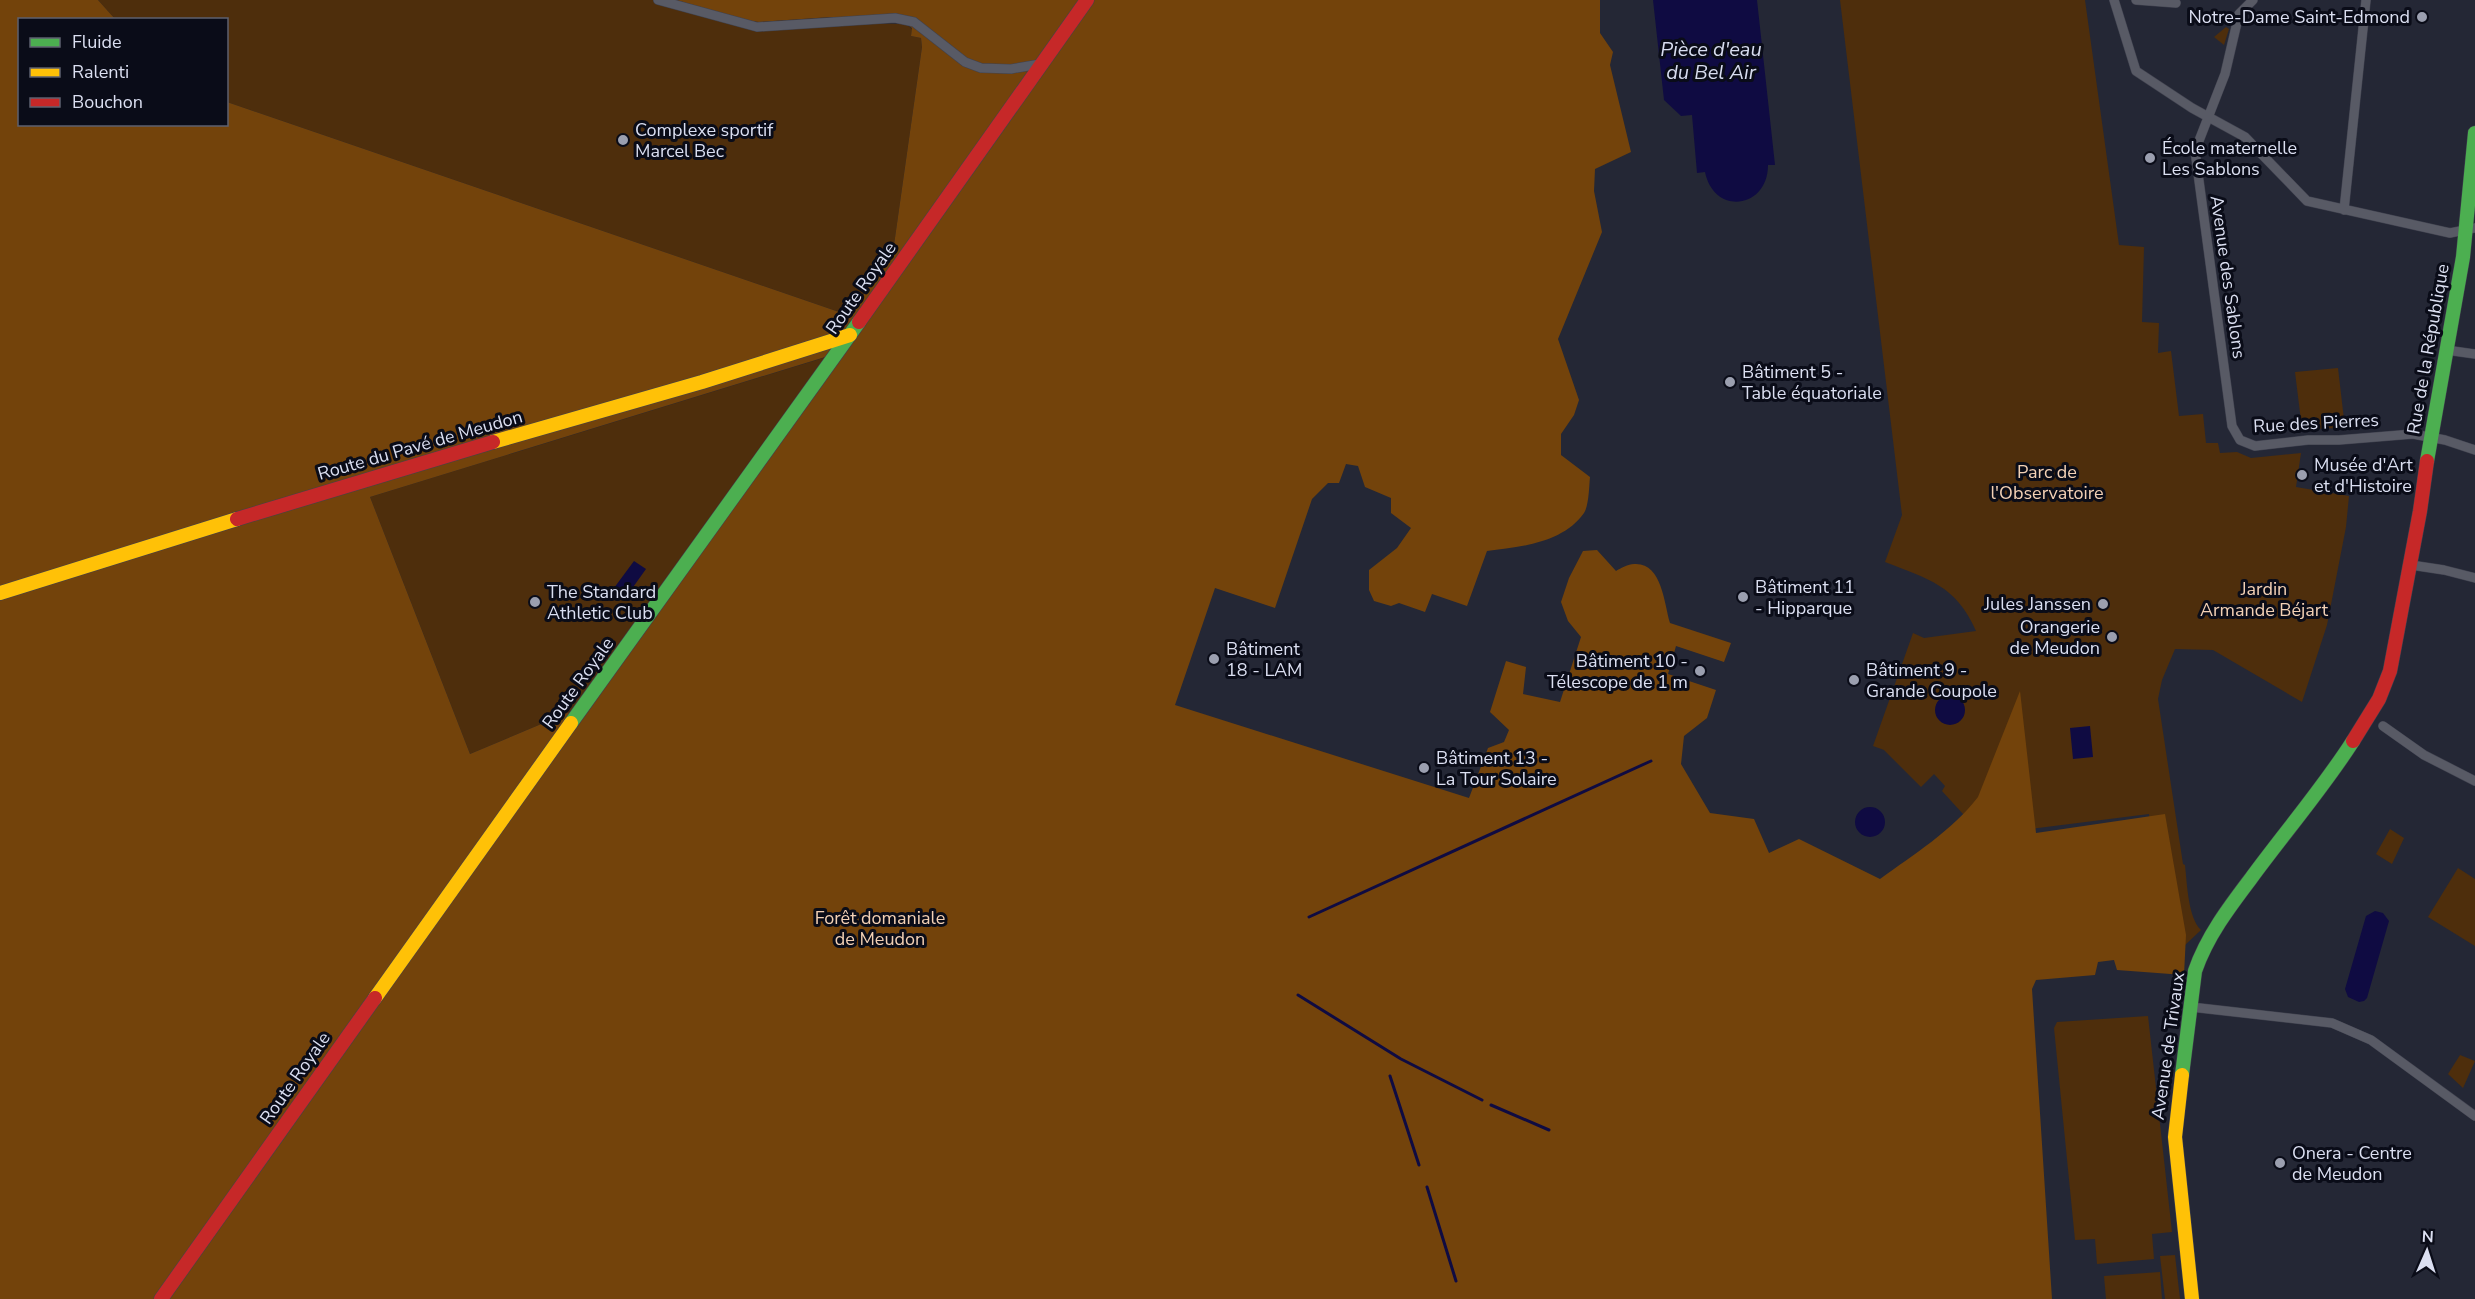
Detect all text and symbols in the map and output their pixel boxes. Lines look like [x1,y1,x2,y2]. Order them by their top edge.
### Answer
place label: Notre-Dame Saint-Edmond [2188,5,2410,29]
marker: Notre-Dame Saint-Edmond [2415,10,2429,24]
legend [18,18,228,126]
text: Fluide [72,30,122,54]
water label: Pièce d'eau du Bel Air [1660,36,1762,86]
text: Ralenti [72,60,129,84]
text: Bouchon [72,90,143,114]
place label: Complexe sportif Marcel Bec [635,118,774,163]
marker: Complexe sportif Marcel Bec [616,133,630,147]
place label: École maternelle Les Sablons [2162,136,2297,181]
marker: École maternelle Les Sablons [2143,151,2157,165]
street label: Avenue des Sablons [2205,194,2251,360]
street label: Route Royale [820,237,902,339]
street label: Rue de la République [2401,262,2455,436]
place label: Bâtiment 5 - Table équatoriale [1742,360,1882,405]
marker: Bâtiment 5 - Table équatoriale [1723,375,1737,389]
street label: Route du Pavé de Meudon [315,404,525,486]
street label: Rue des Pierres [2253,408,2379,438]
place label: Musée d'Art et d'Histoire [2314,453,2413,498]
park label: Parc de l'Observatoire [1990,460,2104,505]
marker: Musée d'Art et d'Histoire [2295,468,2309,482]
place label: Bâtiment 11 - Hipparque [1755,575,1855,620]
park label: Jardin Armande Béjart [2200,577,2329,622]
place label: The Standard Athletic Club [547,580,656,625]
marker: Bâtiment 11 - Hipparque [1736,590,1750,604]
place label: Jules Janssen [1983,592,2091,616]
marker: The Standard Athletic Club [528,595,542,609]
marker: Jules Janssen [2096,597,2110,611]
place label: Orangerie de Meudon [2010,615,2100,660]
marker: Orangerie de Meudon [2105,630,2119,644]
street label: Route Royale [537,632,619,734]
place label: Bâtiment 18 - LAM [1226,637,1302,682]
place label: Bâtiment 10 - Télescope de 1 m [1547,649,1688,694]
marker: Bâtiment 18 - LAM [1207,652,1221,666]
place label: Bâtiment 9 - Grande Coupole [1866,658,1997,703]
marker: Bâtiment 10 - Télescope de 1 m [1693,664,1707,678]
marker: Bâtiment 9 - Grande Coupole [1847,673,1861,687]
place label: Bâtiment 13 - La Tour Solaire [1436,746,1557,791]
marker: Bâtiment 13 - La Tour Solaire [1417,761,1431,775]
park label: Forêt domaniale de Meudon [815,906,945,951]
street label: Avenue de Trivaux [2146,970,2190,1121]
street label: Route Royale [254,1027,336,1129]
place label: Onera - Centre de Meudon [2292,1141,2412,1186]
marker: Onera - Centre de Meudon [2273,1156,2287,1170]
north arrow [2397,1221,2457,1281]
text: N [2421,1226,2434,1248]

